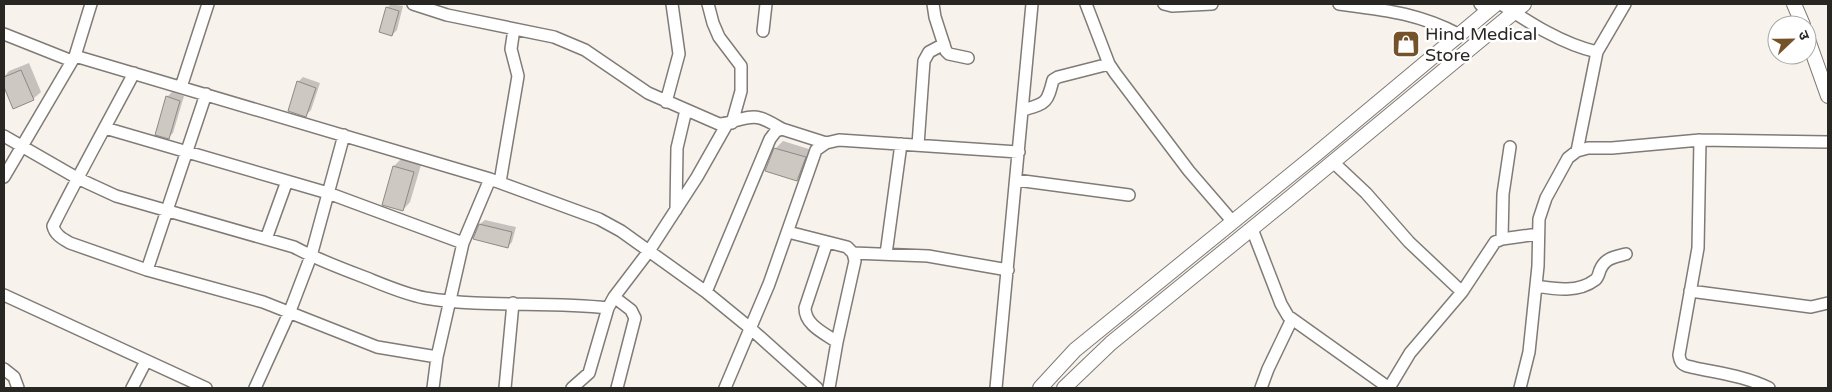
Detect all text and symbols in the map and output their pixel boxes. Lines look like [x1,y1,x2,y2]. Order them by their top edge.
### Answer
north arrow [1767,15,1817,65]
place label: Hind Medical Store [1425,23,1537,66]
text: उ [1794,28,1813,43]
shop icon: Hind Medical Store [1391,29,1421,59]

